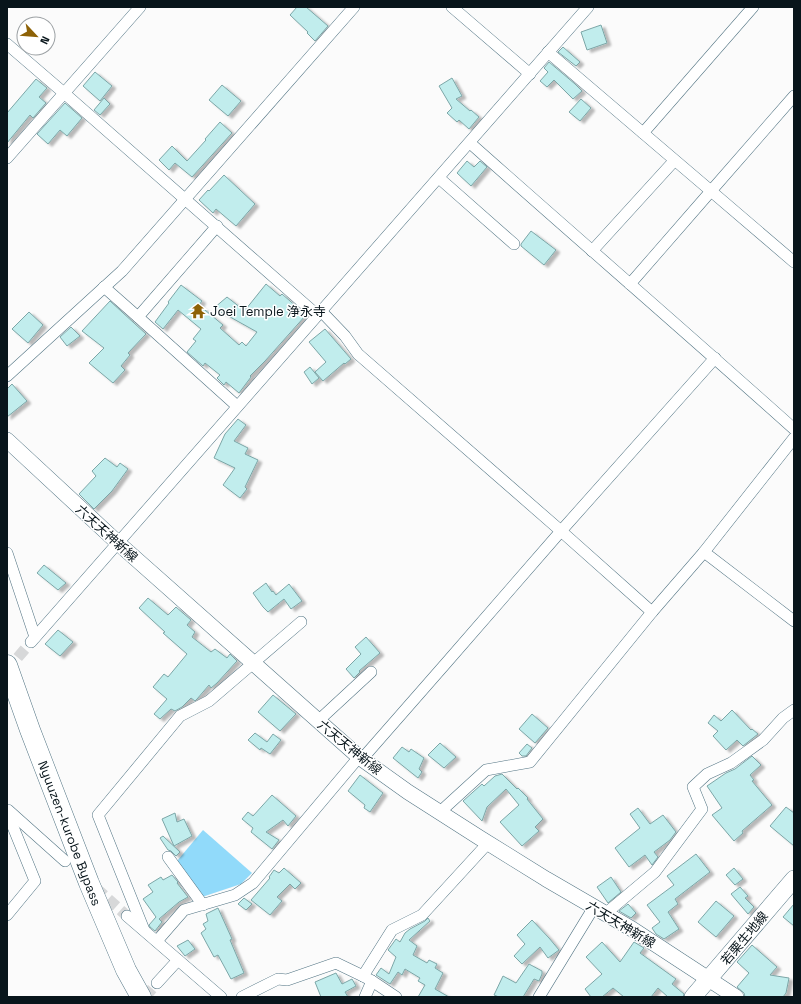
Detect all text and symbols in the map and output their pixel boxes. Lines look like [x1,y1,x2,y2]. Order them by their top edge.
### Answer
north arrow [16,16,56,56]
text: N [37,34,53,47]
temple icon: Joei Temple 浄永寺 [189,302,207,320]
place label: Joei Temple 浄永寺 [210,303,326,320]
street label: 六天天神新線 [72,501,141,566]
street label: 六天天神新線 [314,716,385,779]
street label: Nyuuzen-kurobe Bypass [34,758,105,908]
street label: 六天天神新線 [583,897,659,952]
street label: 若栗生地線 [717,908,772,969]

